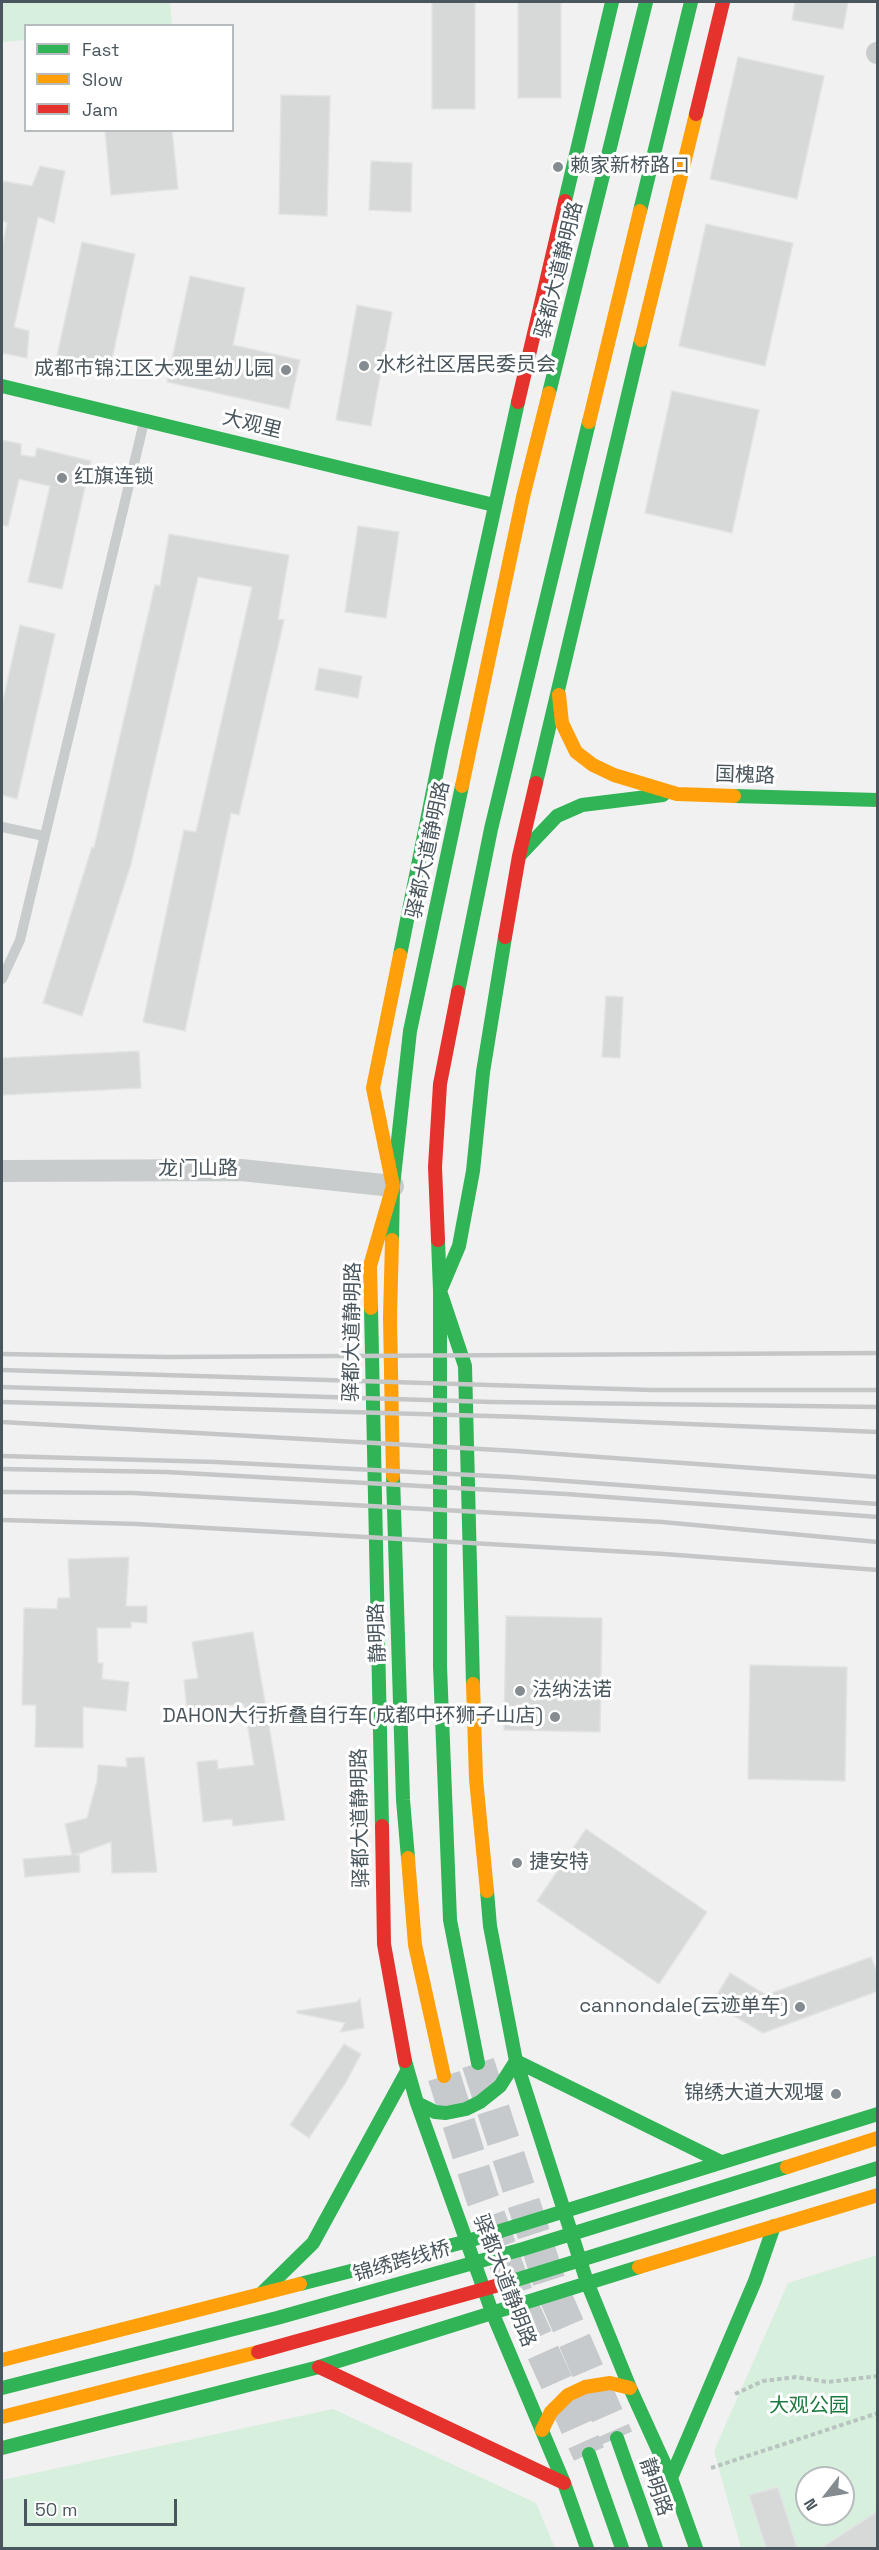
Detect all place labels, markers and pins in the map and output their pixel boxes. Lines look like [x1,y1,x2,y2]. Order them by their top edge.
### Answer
place label: 赖家新桥路口 [570,155,690,179]
marker: 赖家新桥路口 [551,160,565,174]
place label: 水杉社区居民委员会 [376,354,556,378]
place label: 成都市锦江区大观里幼儿园 [34,358,274,382]
marker: 水杉社区居民委员会 [357,359,371,373]
marker: 成都市锦江区大观里幼儿园 [279,363,293,377]
place label: 红旗连锁 [74,466,154,490]
marker: 红旗连锁 [55,471,69,485]
place label: 法纳法诺 [532,1679,612,1703]
marker: 法纳法诺 [513,1684,527,1698]
place label: DAHON大行折叠自行车(成都中环狮子山店) [162,1705,543,1729]
marker: DAHON大行折叠自行车(成都中环狮子山店) [548,1710,562,1724]
place label: 捷安特 [529,1851,589,1875]
marker: 捷安特 [510,1856,524,1870]
place label: cannondale(云迹单车) [579,1995,788,2019]
marker: cannondale(云迹单车) [793,2000,807,2014]
place label: 锦绣大道大观堰 [684,2082,824,2106]
marker: 锦绣大道大观堰 [829,2087,843,2101]

